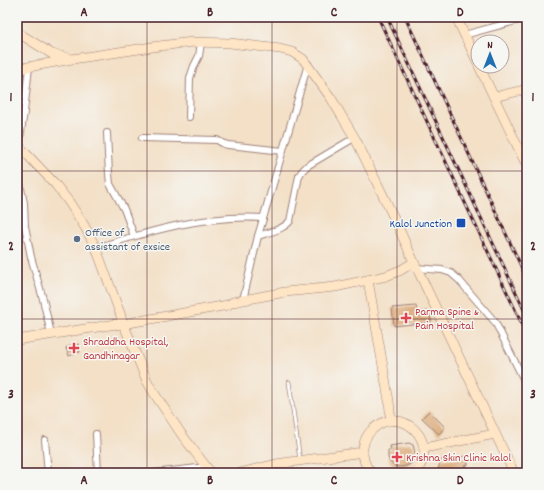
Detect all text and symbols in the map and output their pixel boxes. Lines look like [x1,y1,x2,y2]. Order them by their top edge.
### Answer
text: A [80,4,88,23]
text: B [207,4,213,23]
text: C [331,4,338,23]
text: D [457,4,464,23]
north arrow [470,34,510,74]
text: N [487,38,493,54]
text: 1 [10,89,13,108]
text: 1 [532,89,535,108]
place label: Kalol Junction [390,216,452,233]
marker: Kalol Junction [455,217,467,229]
place label: Office of assistant of exsice [85,225,170,256]
marker: Office of assistant of exsice [72,234,82,244]
text: 2 [8,238,14,257]
text: 2 [530,238,536,257]
place label: Parma Spine & Pain Hospital [415,304,479,335]
marker: Parma Spine & Pain Hospital [400,312,412,324]
place label: Shraddha Hospital, Gandhinagar [83,334,168,365]
marker: Shraddha Hospital, Gandhinagar [68,342,80,354]
text: 3 [8,386,14,405]
text: 3 [530,386,536,405]
place label: Krishna Skin Clinic kalol [406,450,511,467]
marker: Krishna Skin Clinic kalol [391,451,403,463]
text: A [80,472,88,490]
text: B [207,472,213,490]
text: C [331,472,338,490]
text: D [457,472,464,490]

